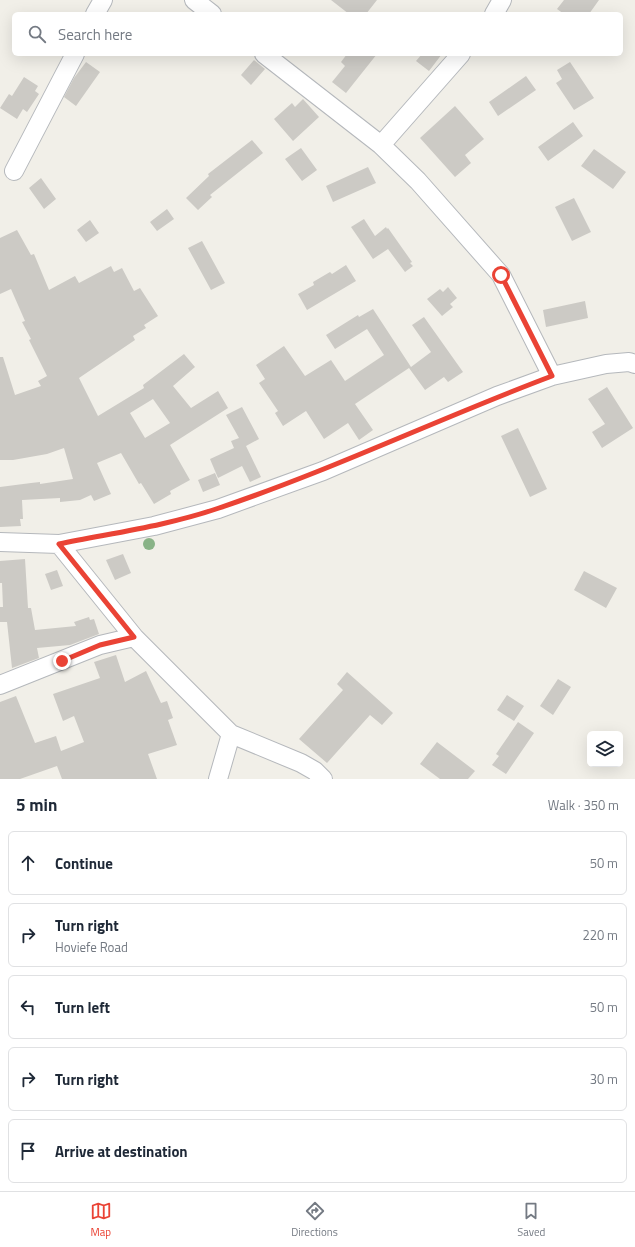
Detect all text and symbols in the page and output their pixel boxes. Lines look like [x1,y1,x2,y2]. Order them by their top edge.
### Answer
search box [12,12,623,56]
icon: search [26,23,48,45]
text: Search here [58,23,132,46]
route start [492,266,510,284]
route end [53,652,71,670]
map controls [587,731,623,767]
button: layers [587,731,623,767]
text: 5 min [16,792,57,818]
text: Walk · 350 m [548,795,619,815]
icon: ahead [17,852,39,874]
text: Continue [55,852,113,875]
text: 50 m [590,853,618,873]
text: Turn right [55,914,119,937]
icon: right [17,924,39,946]
text: 220 m [582,925,618,945]
text: Hoviefe Road [55,937,128,957]
icon: left [17,996,39,1018]
text: Turn left [55,996,110,1019]
text: 50 m [590,997,618,1017]
icon: right [17,1068,39,1090]
text: Turn right [55,1068,119,1091]
text: 30 m [590,1069,618,1089]
icon: arrive [17,1140,39,1162]
text: Arrive at destination [55,1140,188,1163]
tab: Map [90,1200,112,1240]
tab: Directions [291,1200,338,1240]
tab: Saved [517,1200,545,1240]

